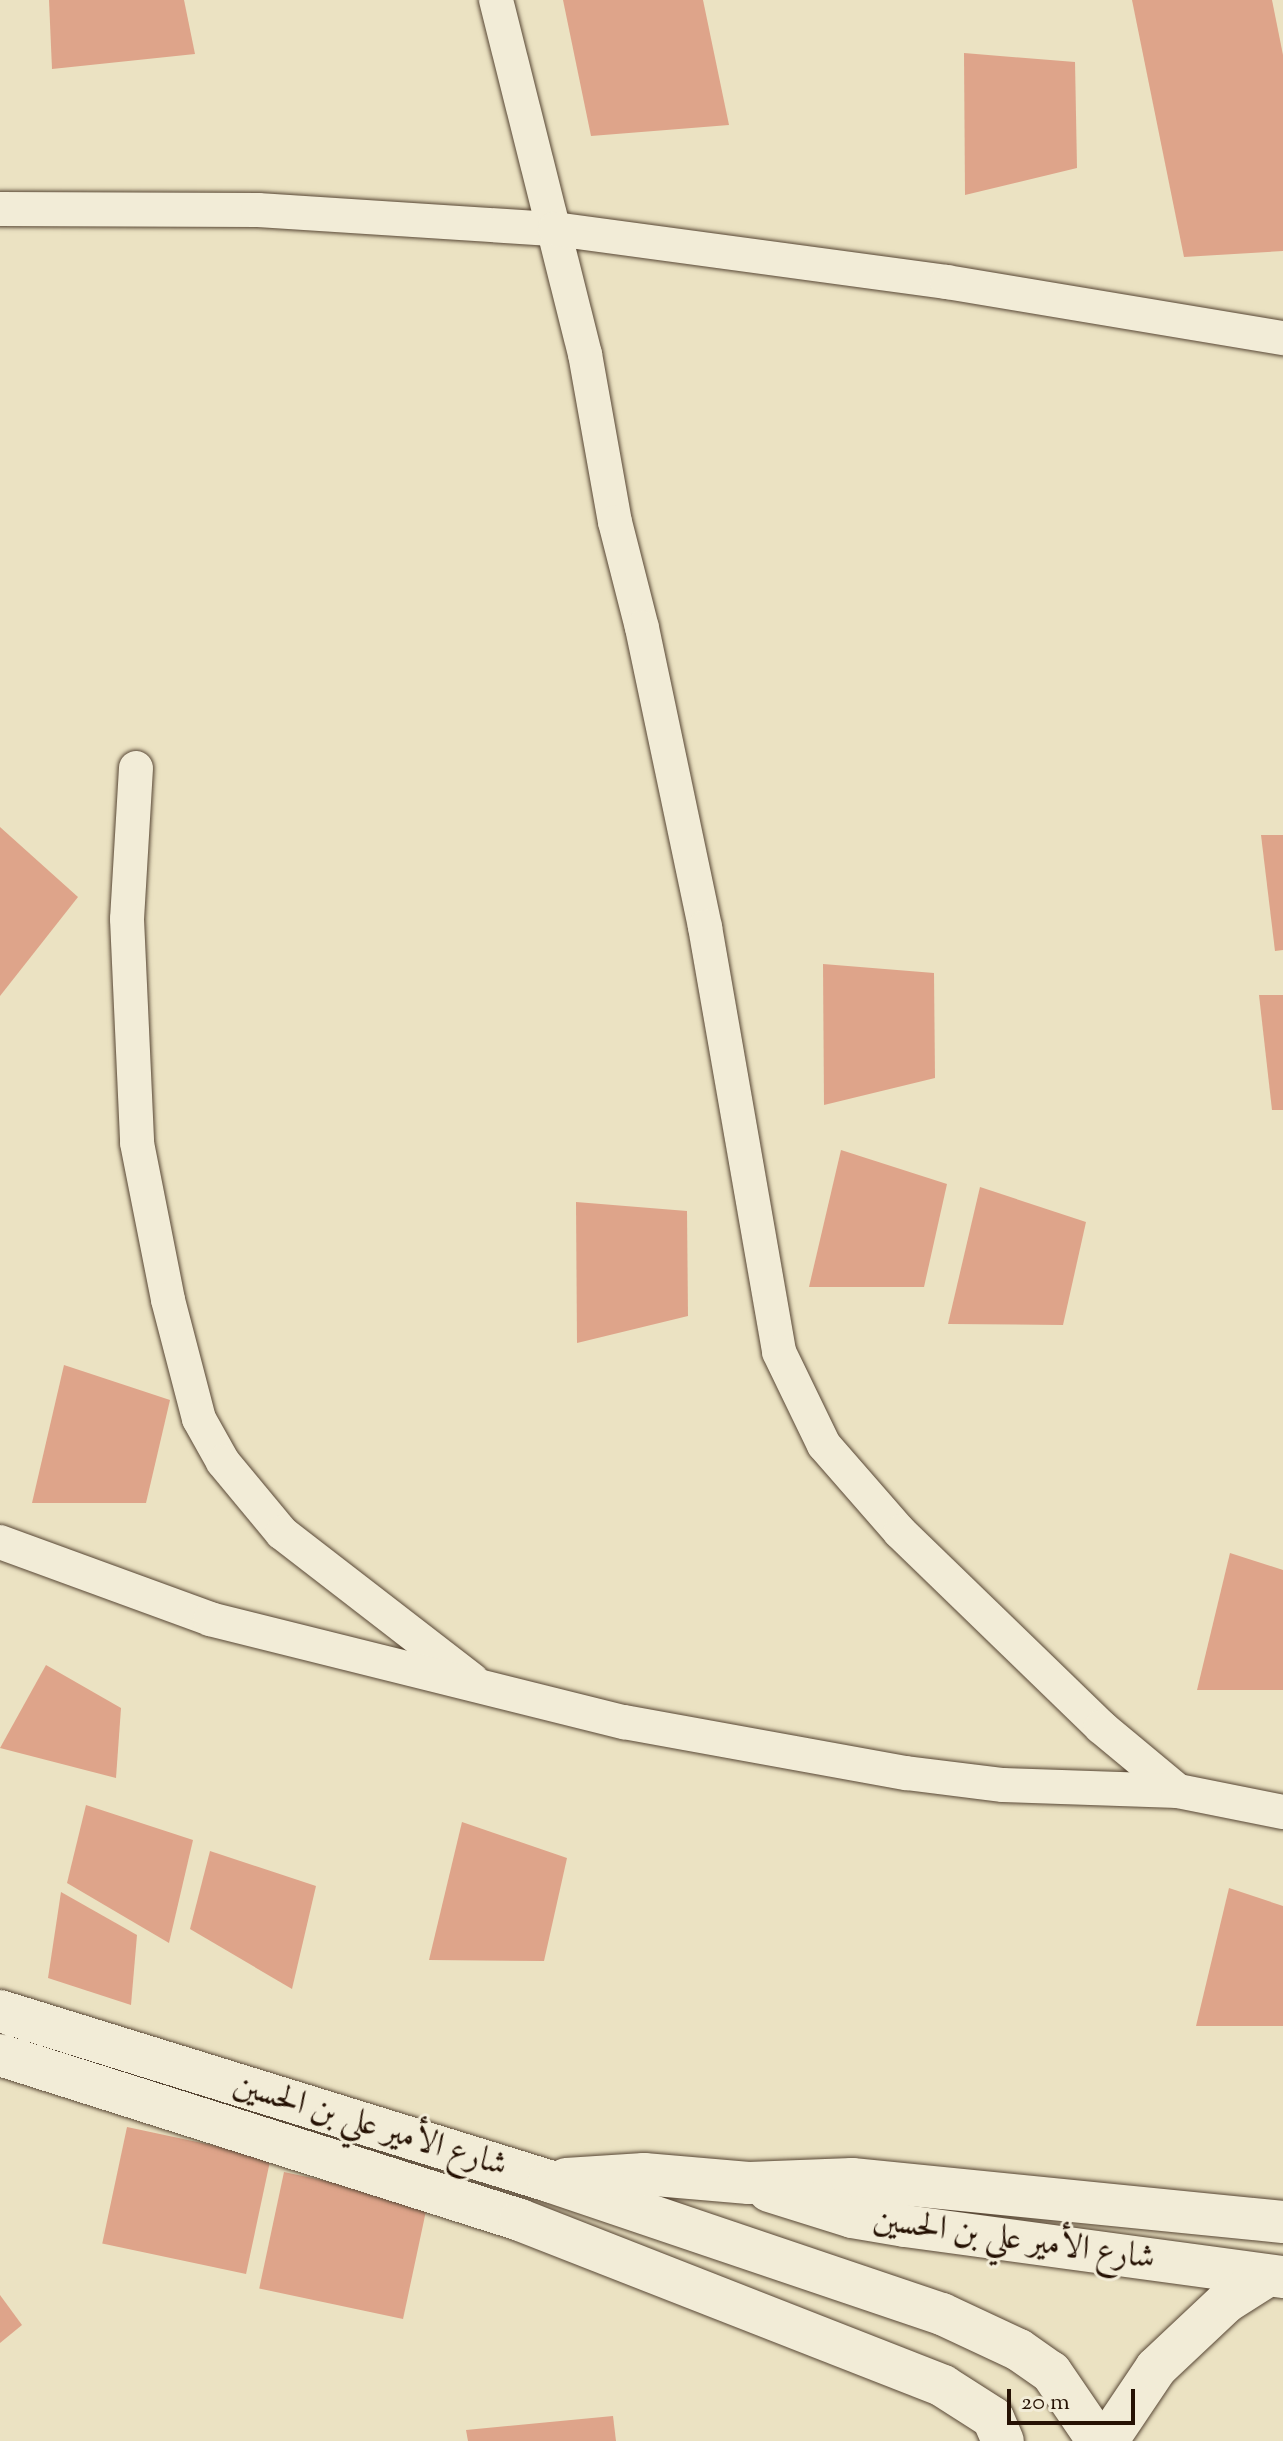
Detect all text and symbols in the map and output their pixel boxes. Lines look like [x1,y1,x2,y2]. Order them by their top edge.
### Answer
street label: شارع الأمير علي بن الحسين [228,2065,512,2187]
street label: شارع الأمير علي بن الحسين [870,2200,1158,2280]
scale bar [1011,2373,1139,2423]
text: 20 m [1021,2386,1070,2420]

